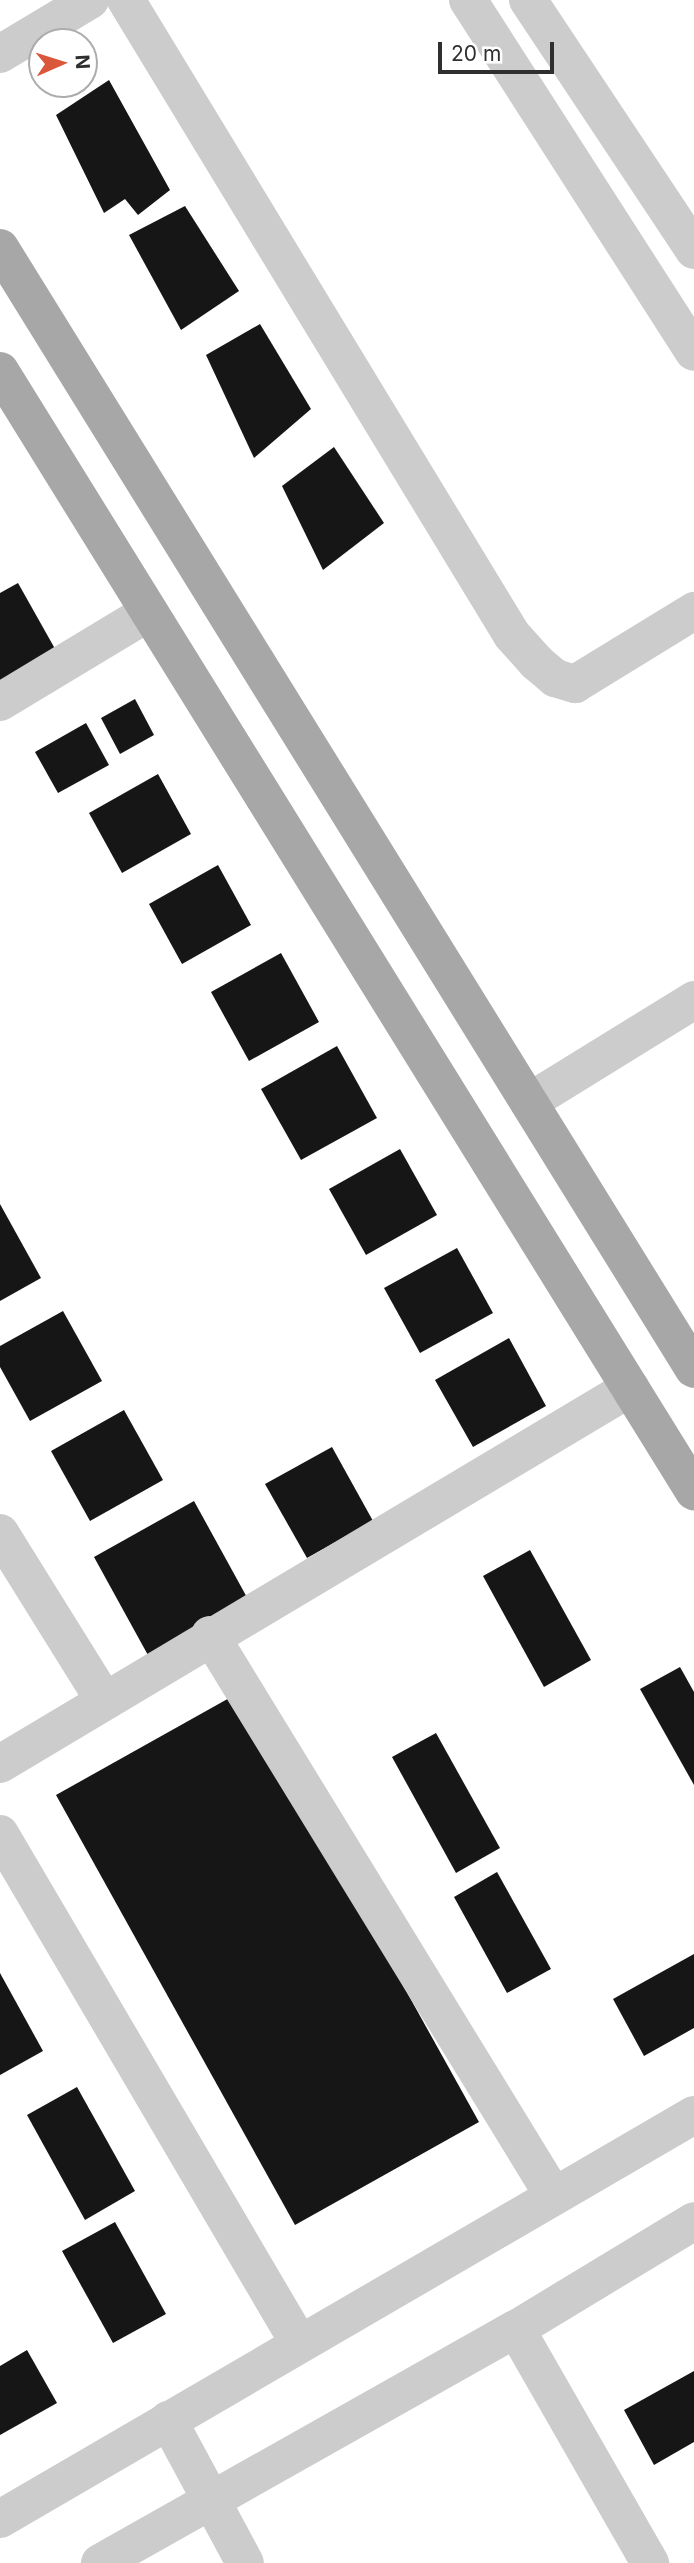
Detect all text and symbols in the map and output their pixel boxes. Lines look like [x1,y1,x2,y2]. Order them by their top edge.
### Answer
north arrow [28,28,98,98]
scale bar [442,28,558,72]
text: 20 m [451,41,501,66]
text: N [71,54,94,70]

